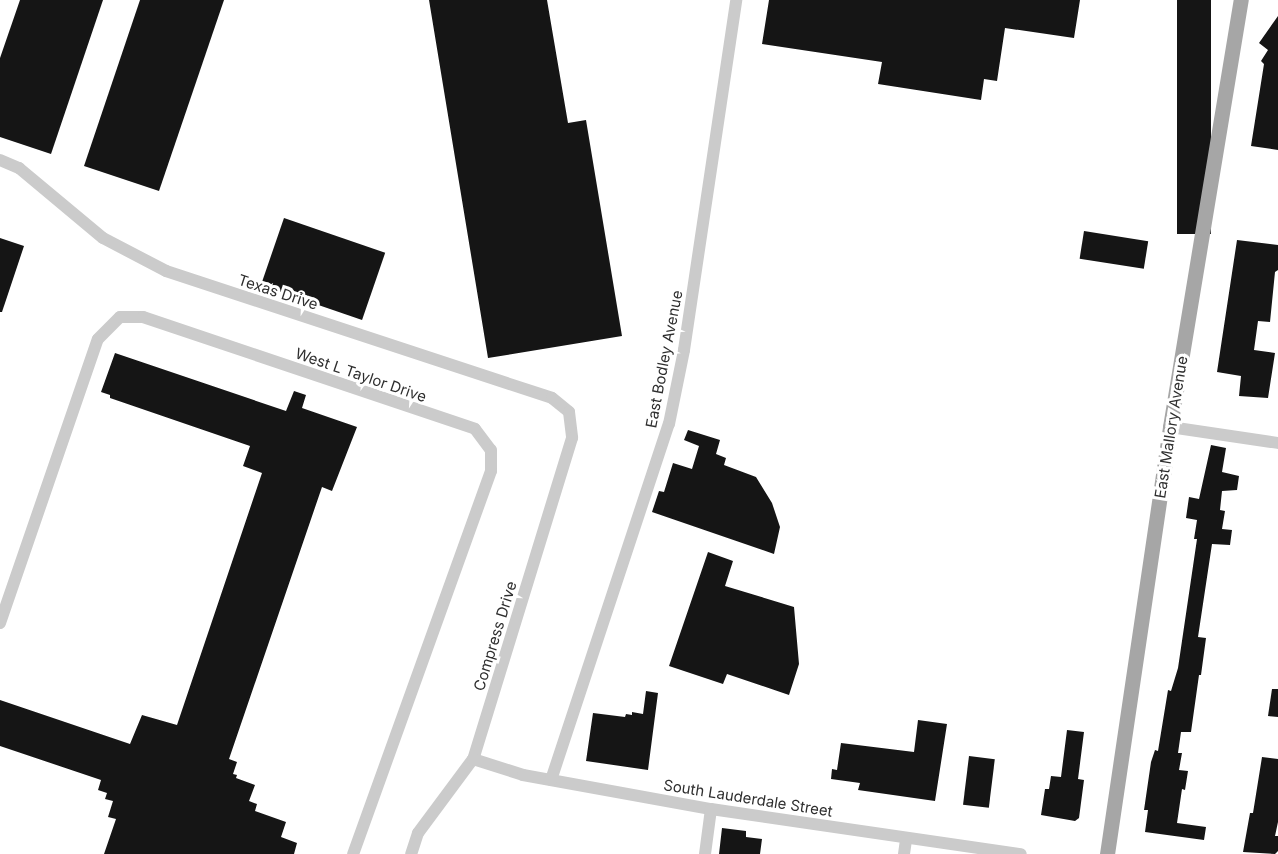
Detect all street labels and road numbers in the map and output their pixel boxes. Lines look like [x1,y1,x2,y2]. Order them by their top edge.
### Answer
street label: Texas Drive [236,271,320,313]
street label: East Bodley Avenue [642,289,686,429]
street label: West L Taylor Drive [293,344,429,406]
street label: East Mallory Avenue [1151,355,1191,499]
street label: Compress Drive [470,579,520,693]
street label: South Lauderdale Street [662,776,834,820]

